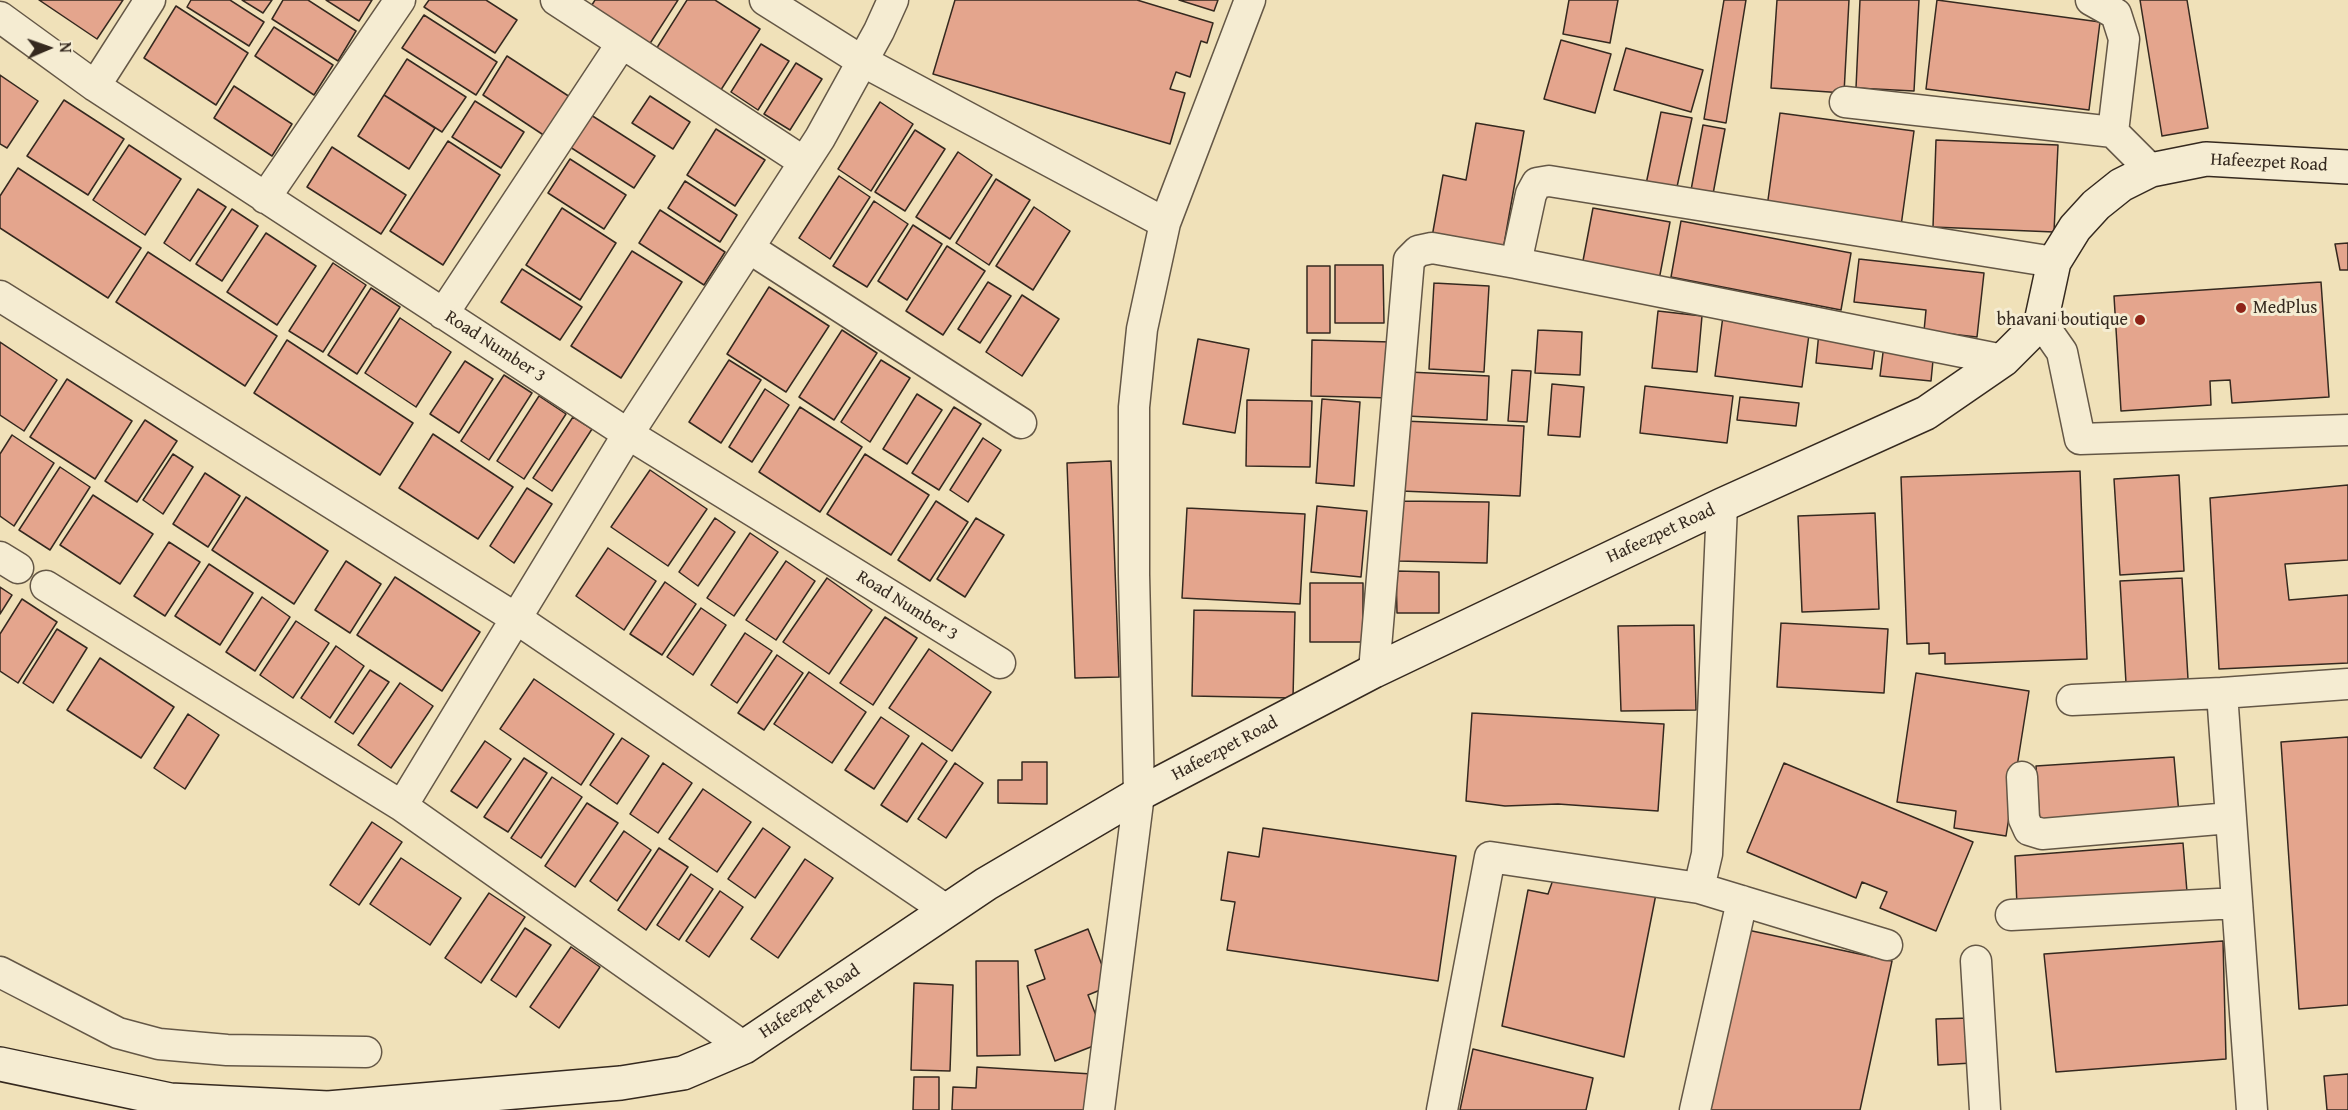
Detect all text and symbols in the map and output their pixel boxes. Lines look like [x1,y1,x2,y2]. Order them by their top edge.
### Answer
north arrow [18,18,78,78]
text: N [54,42,78,53]
street label: Hafeezpet Road [2210,149,2328,177]
place label: MedPlus [2253,297,2317,319]
marker: MedPlus [2234,301,2248,315]
street label: Road Number 3 [441,306,549,388]
place label: bhavani boutique [1997,309,2128,331]
marker: bhavani boutique [2133,313,2147,327]
street label: Hafeezpet Road [1603,499,1719,569]
street label: Road Number 3 [852,566,962,646]
street label: Hafeezpet Road [1168,712,1282,786]
street label: Hafeezpet Road [755,960,865,1044]

